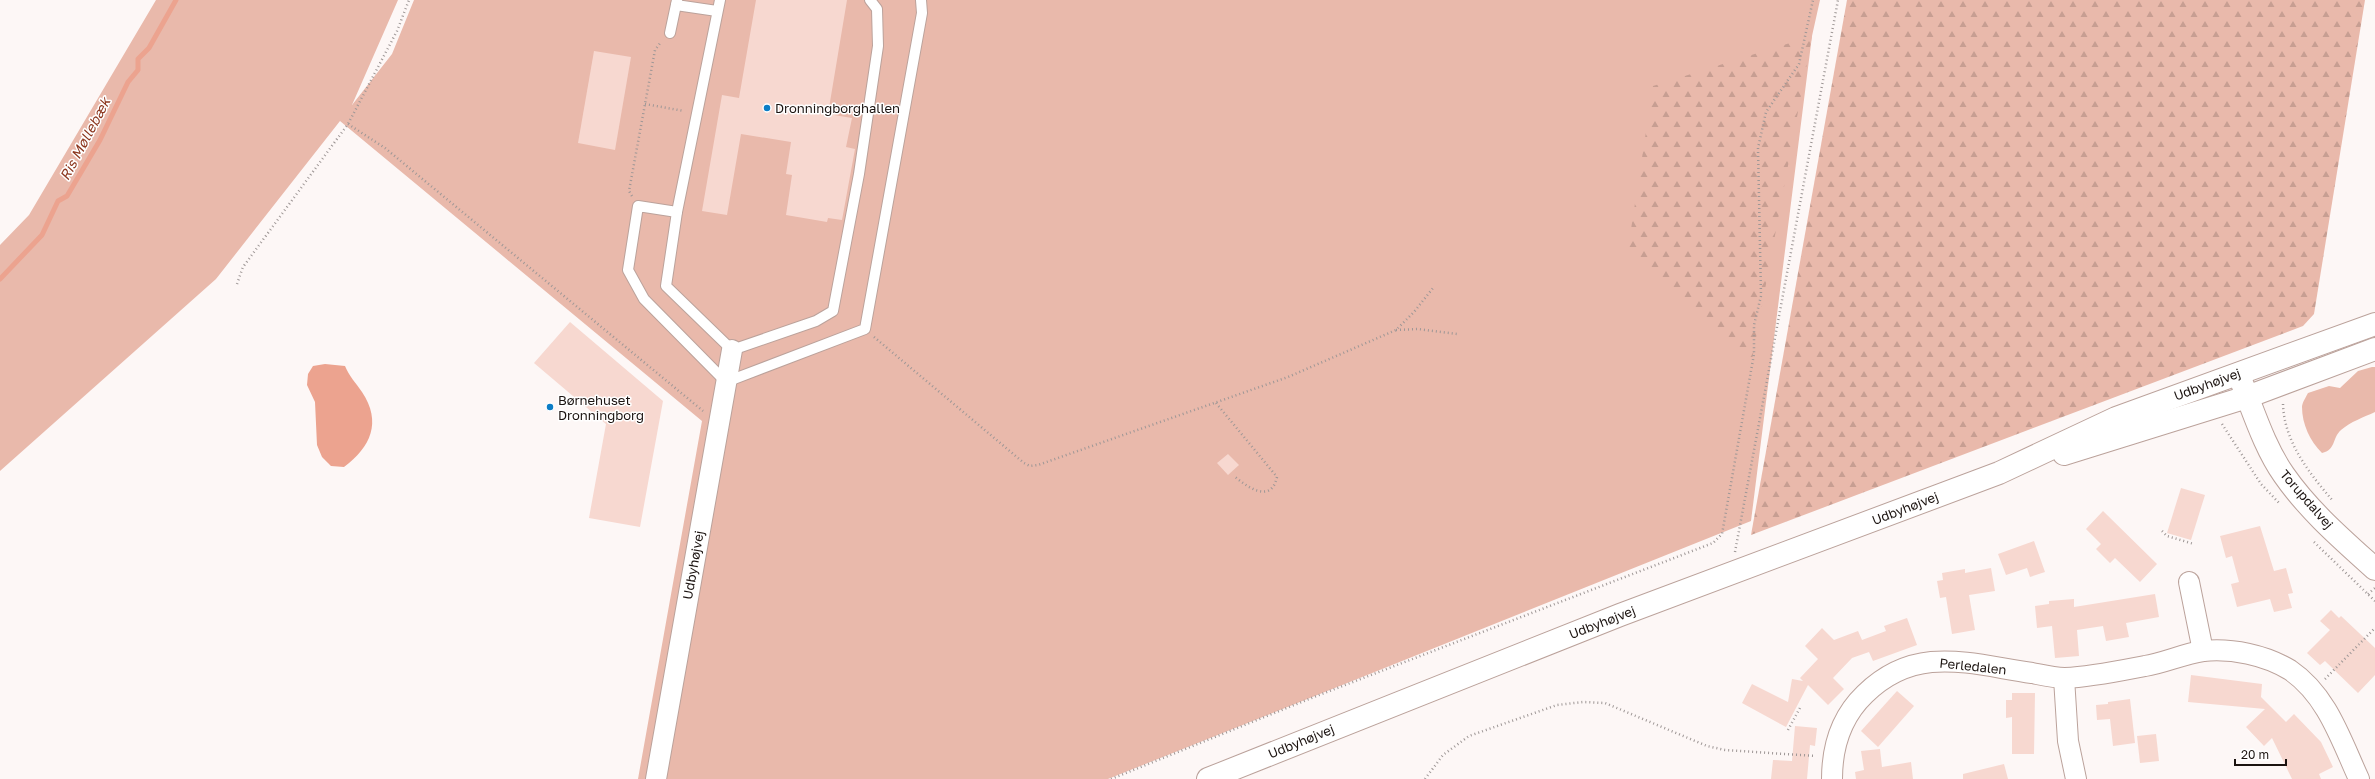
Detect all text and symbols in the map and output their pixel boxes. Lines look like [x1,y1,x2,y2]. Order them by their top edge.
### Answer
water label: Ris Møllebæk [56,93,114,183]
place label: Dronningborghallen [775,100,900,116]
marker: Dronningborghallen [762,103,772,113]
street label: Udbyhøjvej [2171,365,2243,403]
place label: Børnehuset Dronningborg [558,392,644,423]
marker: Børnehuset Dronningborg [545,402,555,412]
street label: Torupdalvej [2277,466,2337,532]
street label: Udbyhøjvej [1870,488,1940,528]
street label: Udbyhøjvej [679,529,707,601]
street label: Udbyhøjvej [1567,602,1637,642]
street label: Perledalen [1939,655,2007,677]
street label: Udbyhøjvej [1266,721,1336,761]
scale bar [2235,741,2286,767]
text: 20 m [2241,747,2269,762]

